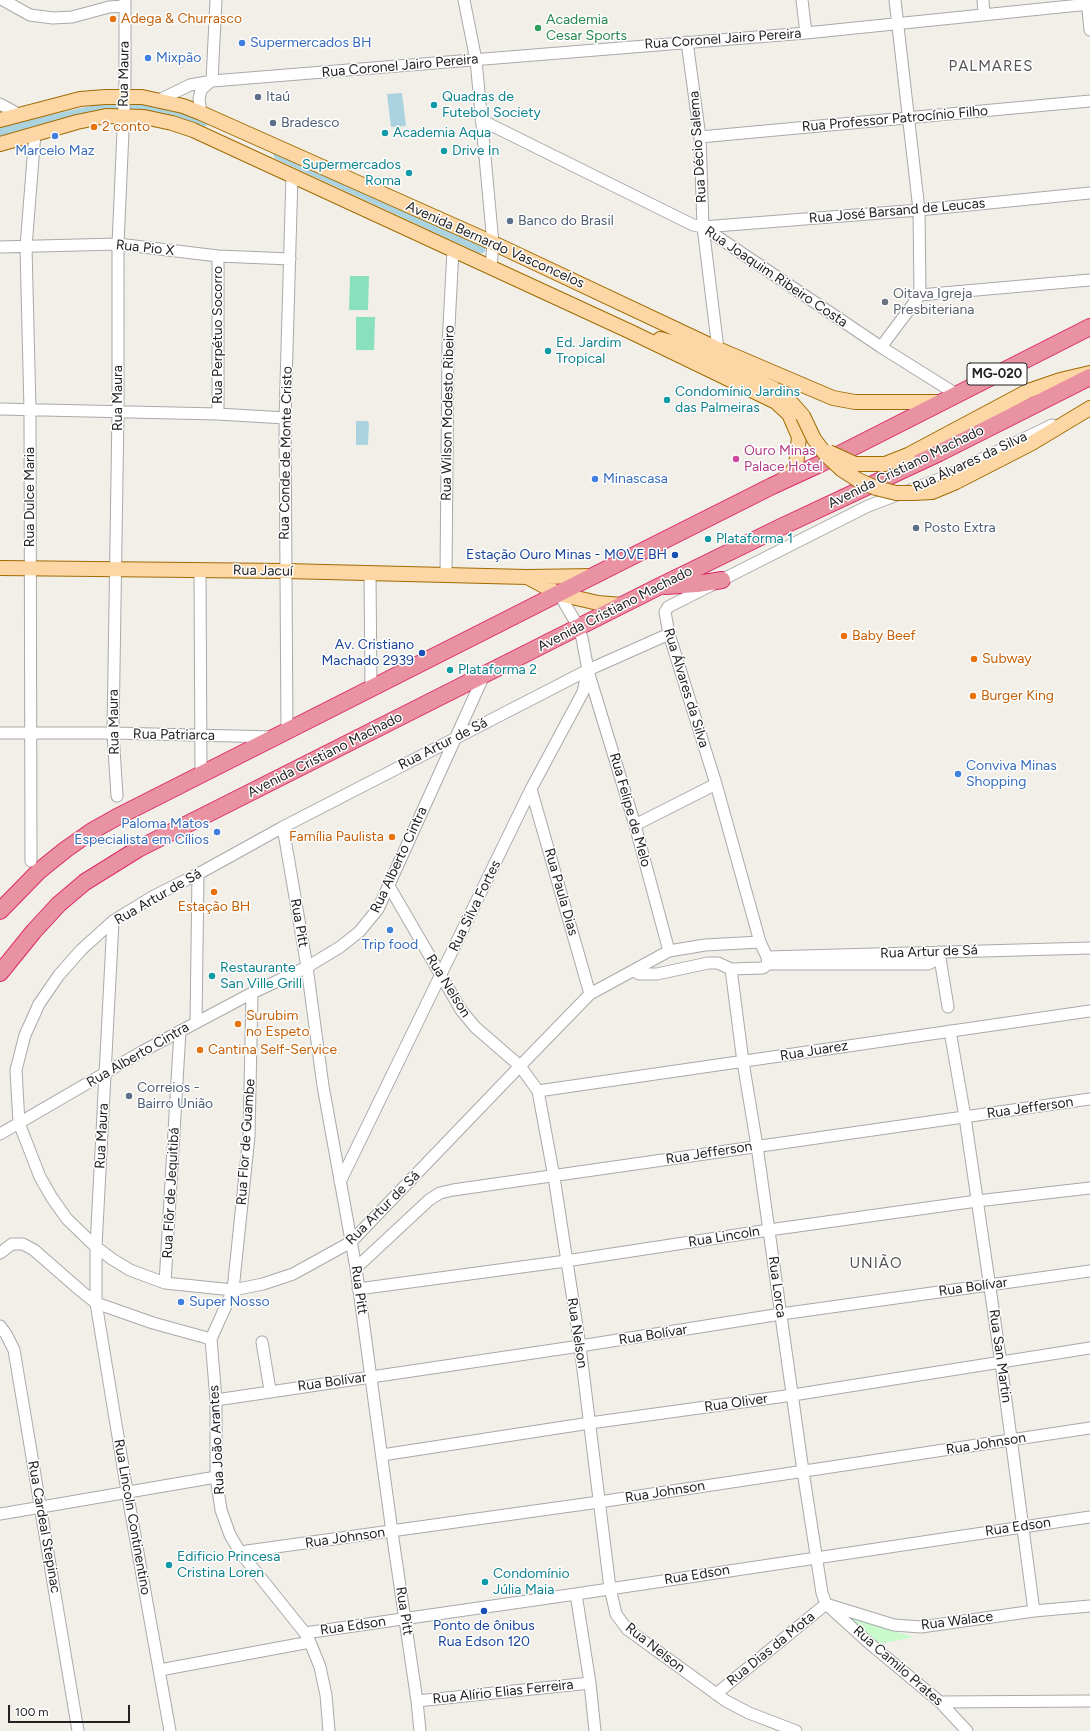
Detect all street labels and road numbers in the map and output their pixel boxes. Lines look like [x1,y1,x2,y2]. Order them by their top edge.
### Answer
street label: Rua Coronel Jairo Pereira [644,25,802,53]
street label: Rua Maura [115,41,133,107]
street label: Rua Coronel Jairo Pereira [321,51,479,81]
street label: Rua Décio Salema [686,90,710,204]
street label: Rua Professor Patrocínio Filho [801,102,989,136]
street label: Rua José Barsand de Leucas [808,195,986,227]
street label: Avenida Bernardo Vasconcelos [403,198,587,292]
street label: Rua Joaquim Ribeiro Costa [701,223,851,331]
street label: Rua Pio X [115,237,175,259]
street label: Rua Perpétuo Socorro [210,266,226,404]
street label: Rua Wilson Modesto Ribeiro [438,325,458,501]
road number: MG-020 [967,363,1027,385]
street label: Rua Maura [110,365,126,431]
street label: Rua Conde de Monte Cristo [276,366,296,540]
street label: Avenida Cristiano Machado [825,422,987,512]
street label: Rua Álvares da Silva [910,428,1030,496]
street label: Rua Dulce Maria [22,447,38,547]
street label: Rua Jacuí [233,562,293,580]
street label: Avenida Cristiano Machado [535,563,695,655]
street label: Rua Álvares da Silva [660,626,712,750]
street label: Rua Maura [105,689,123,755]
street label: Avenida Cristiano Machado [245,709,405,801]
street label: Rua Artur de Sá [396,714,490,774]
street label: Rua Patriarca [133,726,215,744]
street label: Rua Felipe de Melo [606,751,654,869]
street label: Rua Alberto Cintra [367,804,431,916]
street label: Rua Paula Dias [540,846,582,938]
street label: Rua Silva Fortes [446,858,504,954]
street label: Rua Artur de Sá [111,865,205,929]
street label: Rua Pitt [286,897,312,949]
street label: Rua Artur de Sá [880,942,978,962]
street label: Rua Nelson [422,951,474,1021]
street label: Rua Alberto Cintra [84,1019,192,1091]
street label: Rua Juarez [779,1037,849,1065]
street label: Rua Flor de Guambe [233,1078,259,1206]
street label: Rua Jefferson [986,1094,1074,1122]
street label: Rua Maura [92,1103,112,1169]
street label: Rua Flôr de Jequitibá [159,1127,183,1259]
street label: Rua Jefferson [665,1138,753,1168]
street label: Rua Artur de Sá [343,1168,423,1248]
street label: Rua Lincoln [687,1223,761,1251]
street label: Rua Lorca [764,1255,790,1319]
street label: Rua Pitt [347,1265,371,1315]
street label: Rua Bolívar [938,1274,1008,1300]
street label: Rua Nelson [563,1297,591,1369]
street label: Rua San Martin [985,1308,1015,1404]
street label: Rua Bolívar [618,1321,688,1349]
street label: Rua Bolívar [297,1369,367,1395]
street label: Rua João Arantes [206,1385,228,1495]
street label: Rua Oliver [703,1390,769,1416]
street label: Rua Johnson [945,1429,1027,1459]
street label: Rua Lincoln Continentino [110,1438,154,1596]
street label: Rua Cardeal Stepinac [24,1459,64,1595]
street label: Rua Johnson [624,1477,706,1507]
street label: Rua Edson [984,1514,1052,1540]
street label: Rua Johnson [304,1524,386,1552]
street label: Rua Edson [663,1562,731,1588]
street label: Rua Pitt [392,1585,416,1637]
street label: Rua Dias da Mota [724,1608,818,1690]
street label: Rua Walace [920,1608,994,1634]
street label: Rua Edson [319,1613,387,1639]
street label: Rua Nelson [622,1619,688,1677]
street label: Rua Camilo Prates [850,1622,946,1710]
street label: Rua Alírio Elias Ferreira [432,1676,574,1708]

